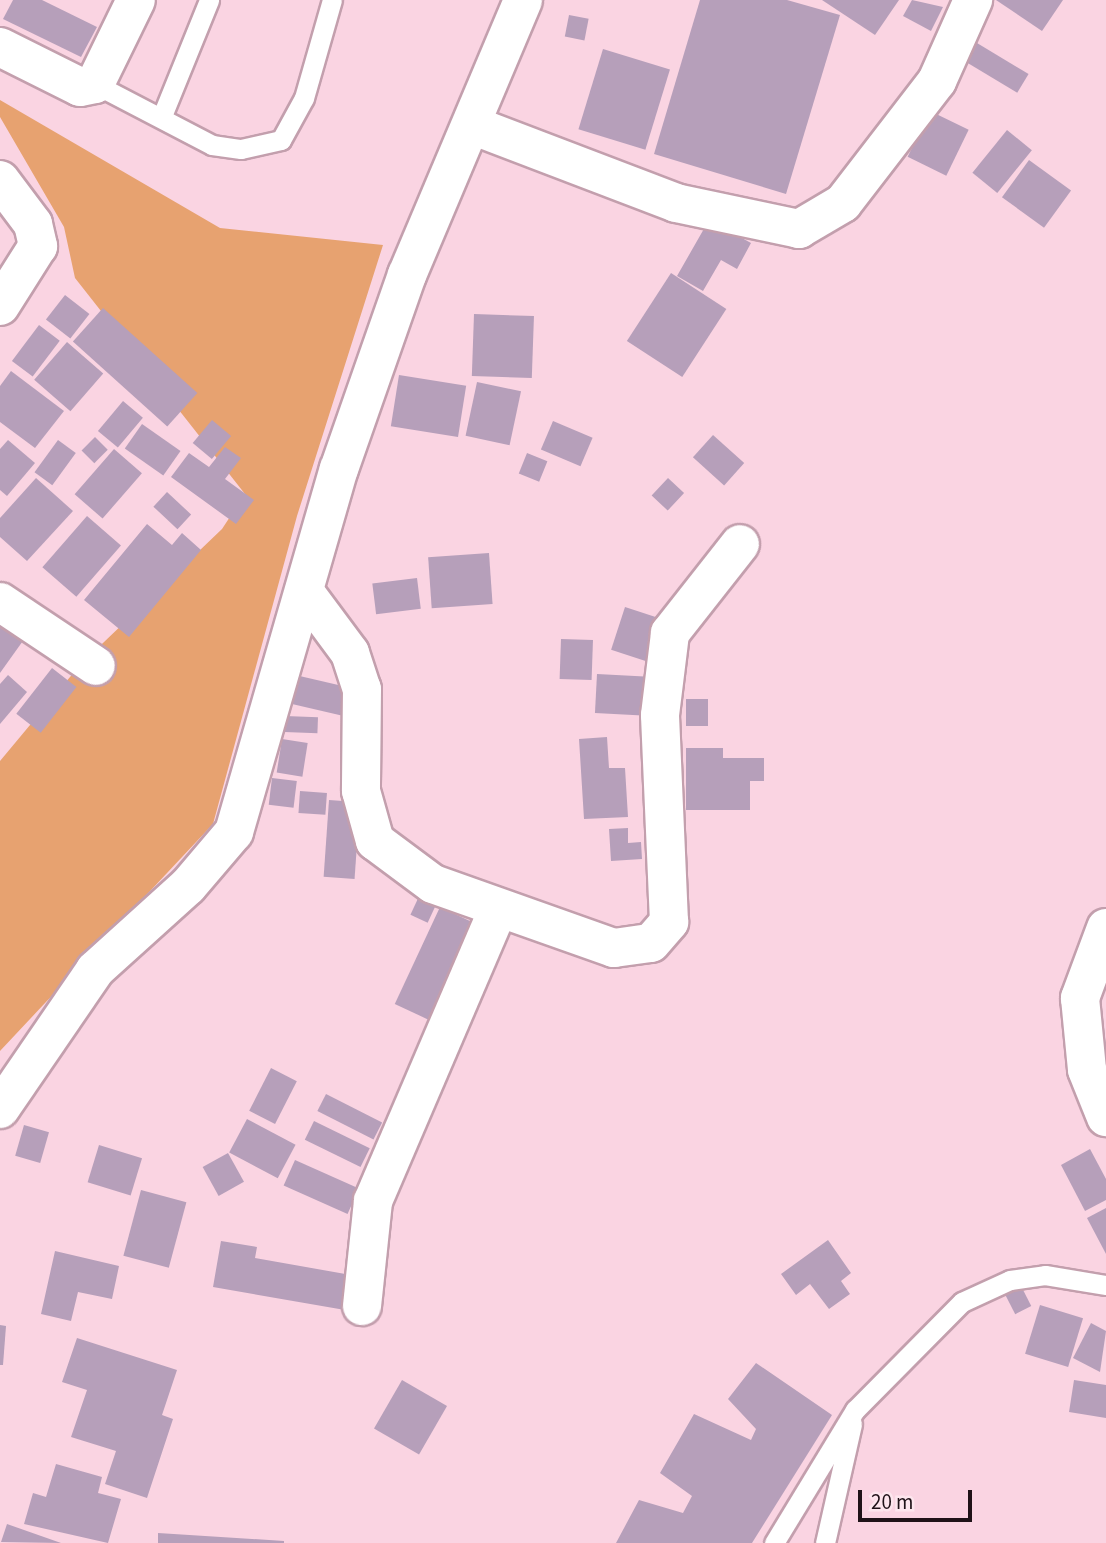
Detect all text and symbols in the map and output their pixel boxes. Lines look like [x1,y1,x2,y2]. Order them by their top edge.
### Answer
scale bar [861,1476,975,1520]
text: 20 m [871,1487,913,1517]

